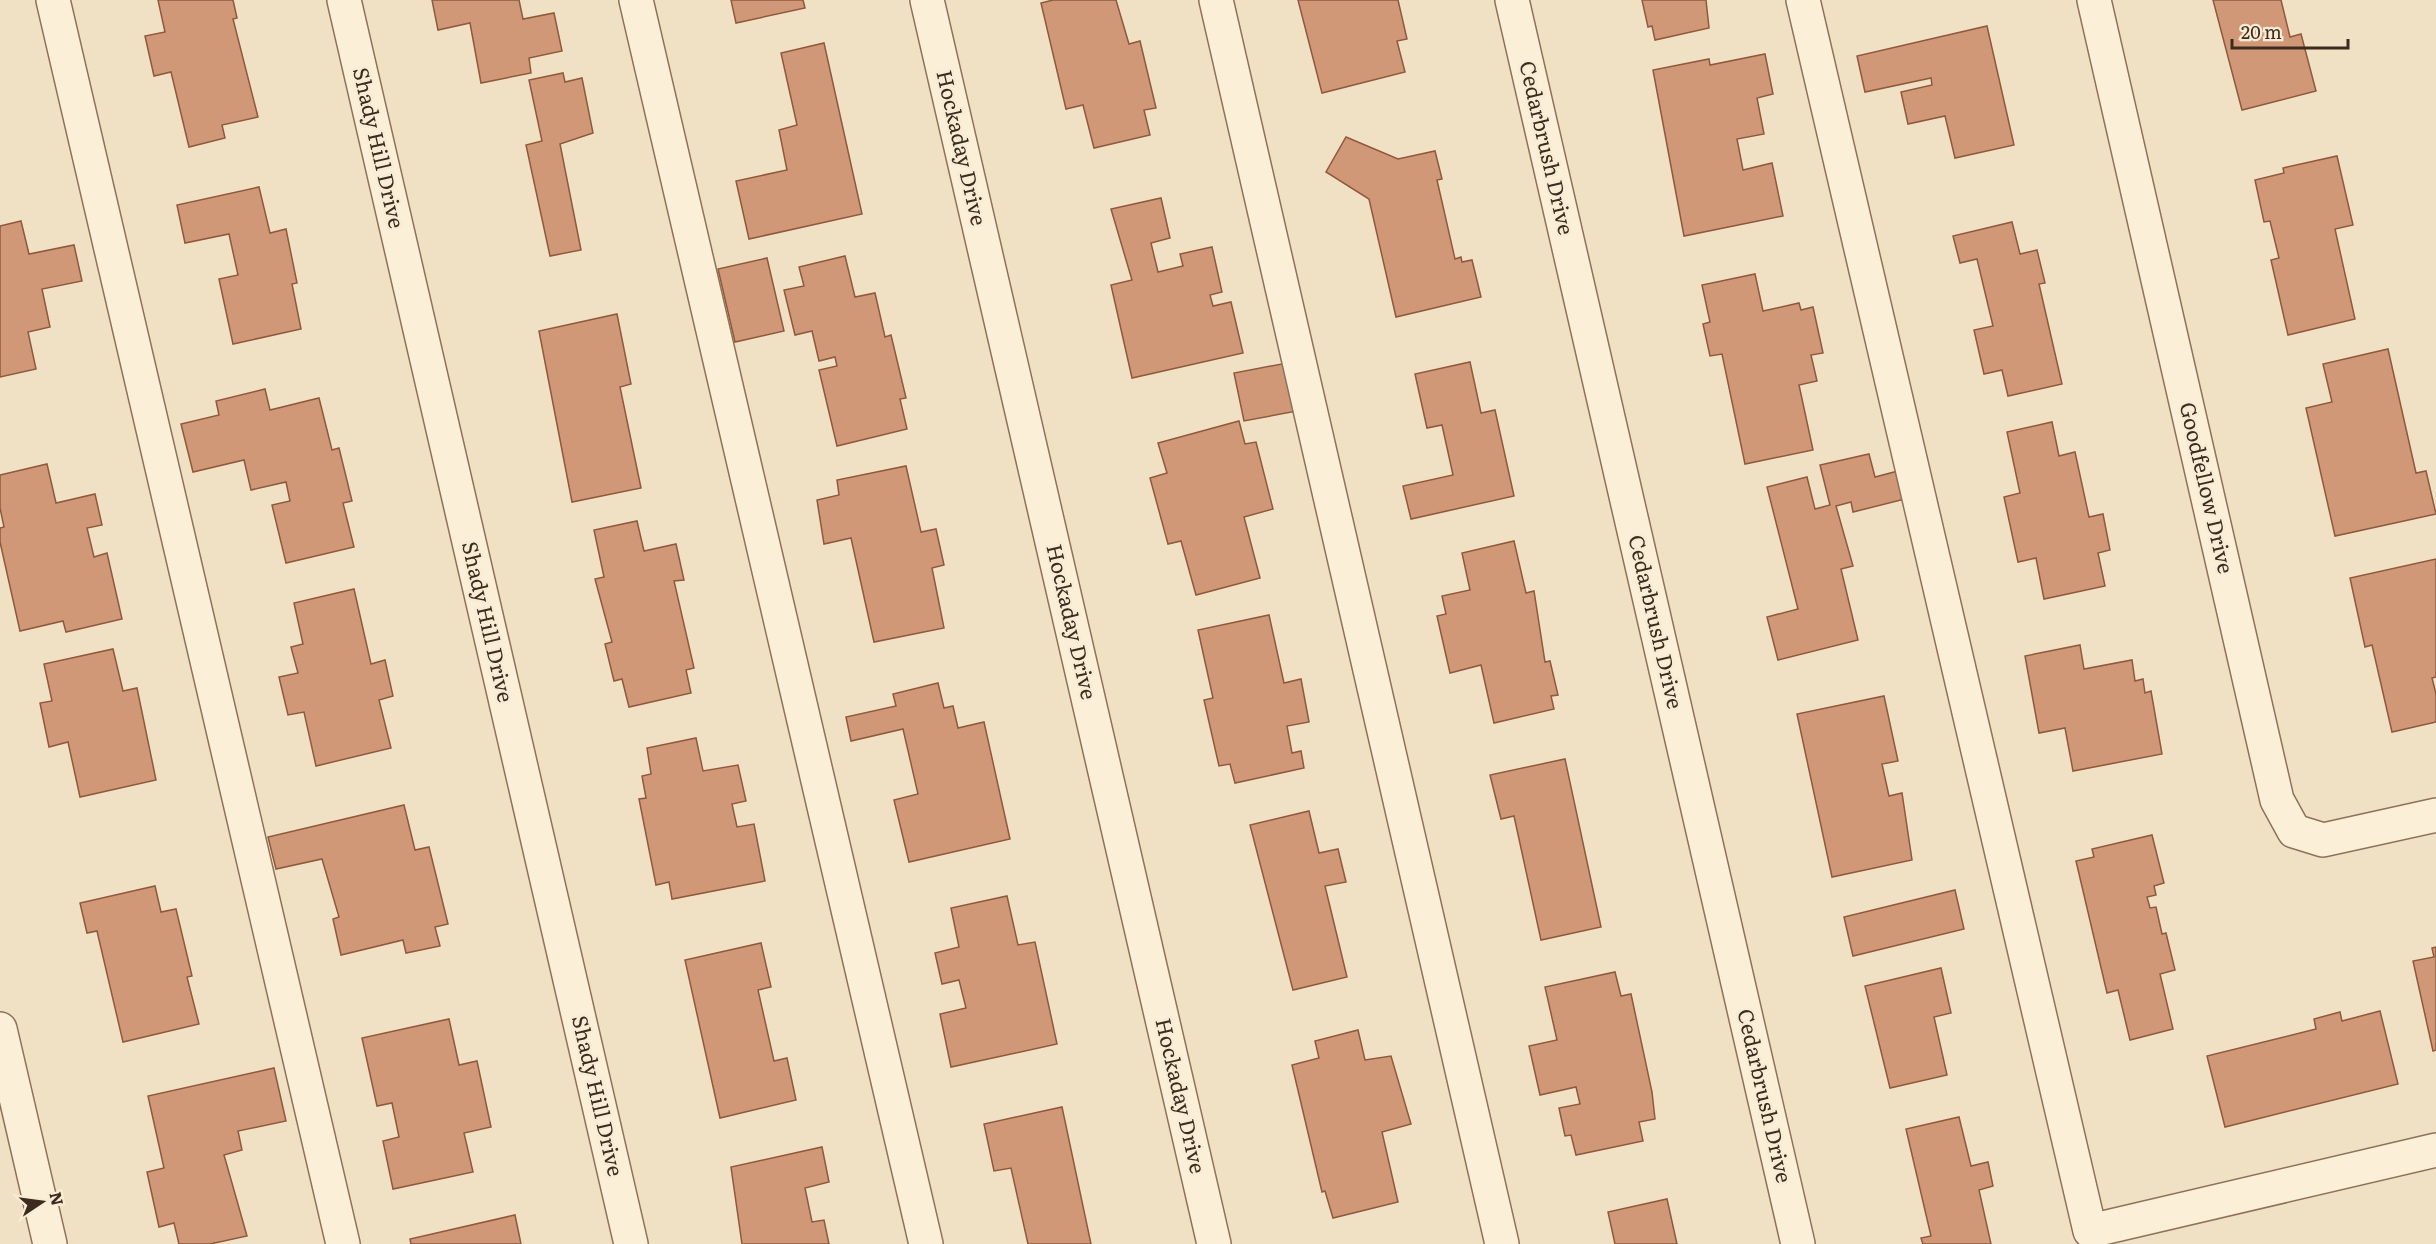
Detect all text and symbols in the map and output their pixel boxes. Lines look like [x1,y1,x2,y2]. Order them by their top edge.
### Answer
scale bar [2232,12,2348,50]
text: 20 m [2241,18,2282,45]
street label: Cedarbrush Drive [1513,57,1584,238]
street label: Shady Hill Drive [347,64,414,231]
street label: Hockaday Drive [931,67,996,228]
street label: Goodfellow Drive [2174,399,2243,576]
street label: Cedarbrush Drive [1622,531,1693,712]
street label: Shady Hill Drive [456,538,523,705]
street label: Hockaday Drive [1041,541,1106,702]
street label: Cedarbrush Drive [1731,1005,1802,1186]
street label: Shady Hill Drive [566,1012,633,1179]
street label: Hockaday Drive [1150,1015,1215,1176]
north arrow [12,1172,72,1232]
text: N [44,1189,71,1208]

